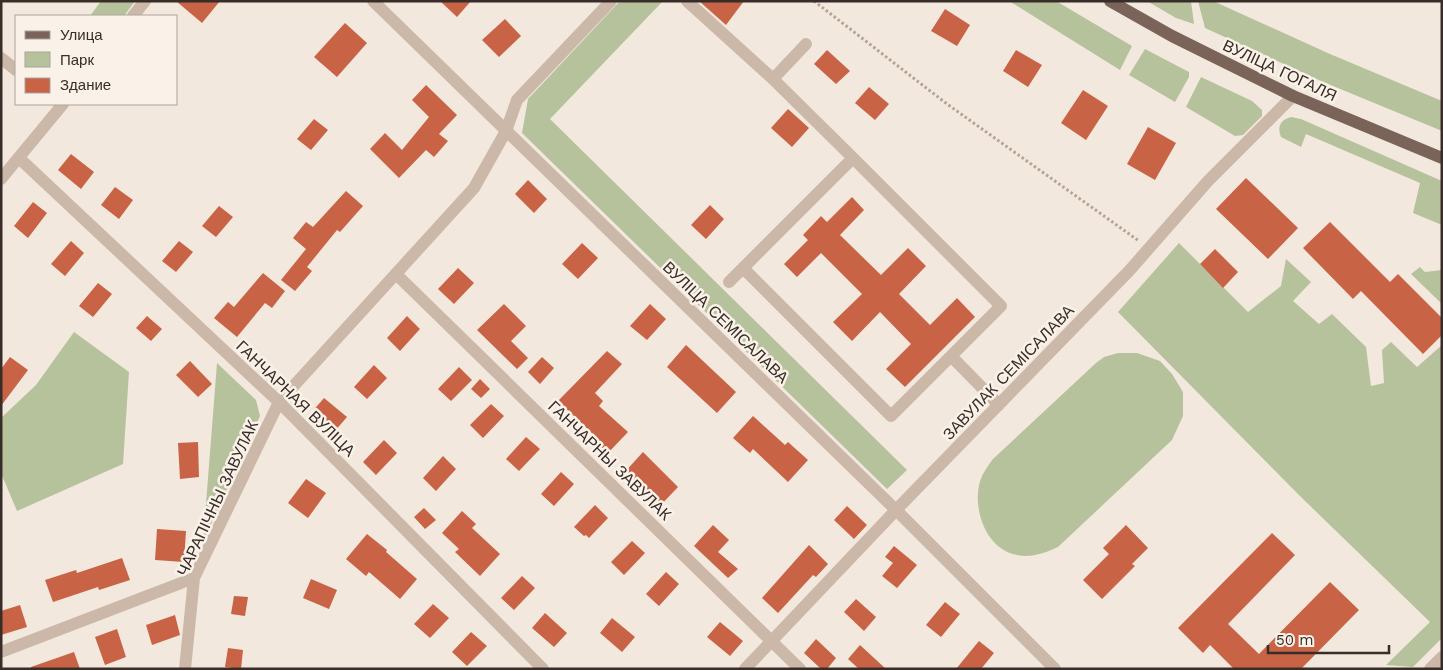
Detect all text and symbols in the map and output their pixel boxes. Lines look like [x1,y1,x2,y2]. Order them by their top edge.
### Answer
legend [15,15,178,105]
text: Улица [60,26,103,44]
street label: ВУЛІЦА ГОГАЛЯ [1220,36,1340,105]
text: Парк [60,51,94,69]
text: Здание [60,76,111,94]
street label: ВУЛІЦА СЕМІСАЛАВА [659,258,793,387]
street label: ЗАВУЛАК СЕМІСАЛАВА [939,301,1078,444]
street label: ГАНЧАРНАЯ ВУЛІЦА [232,337,359,460]
street label: ГАНЧАРНЫ ЗАВУЛАК [544,397,676,524]
street label: ЧАРАПІЧНЫ ЗАВУЛАК [173,417,262,579]
scale bar [1268,622,1389,654]
text: 50 m [1276,631,1313,649]

